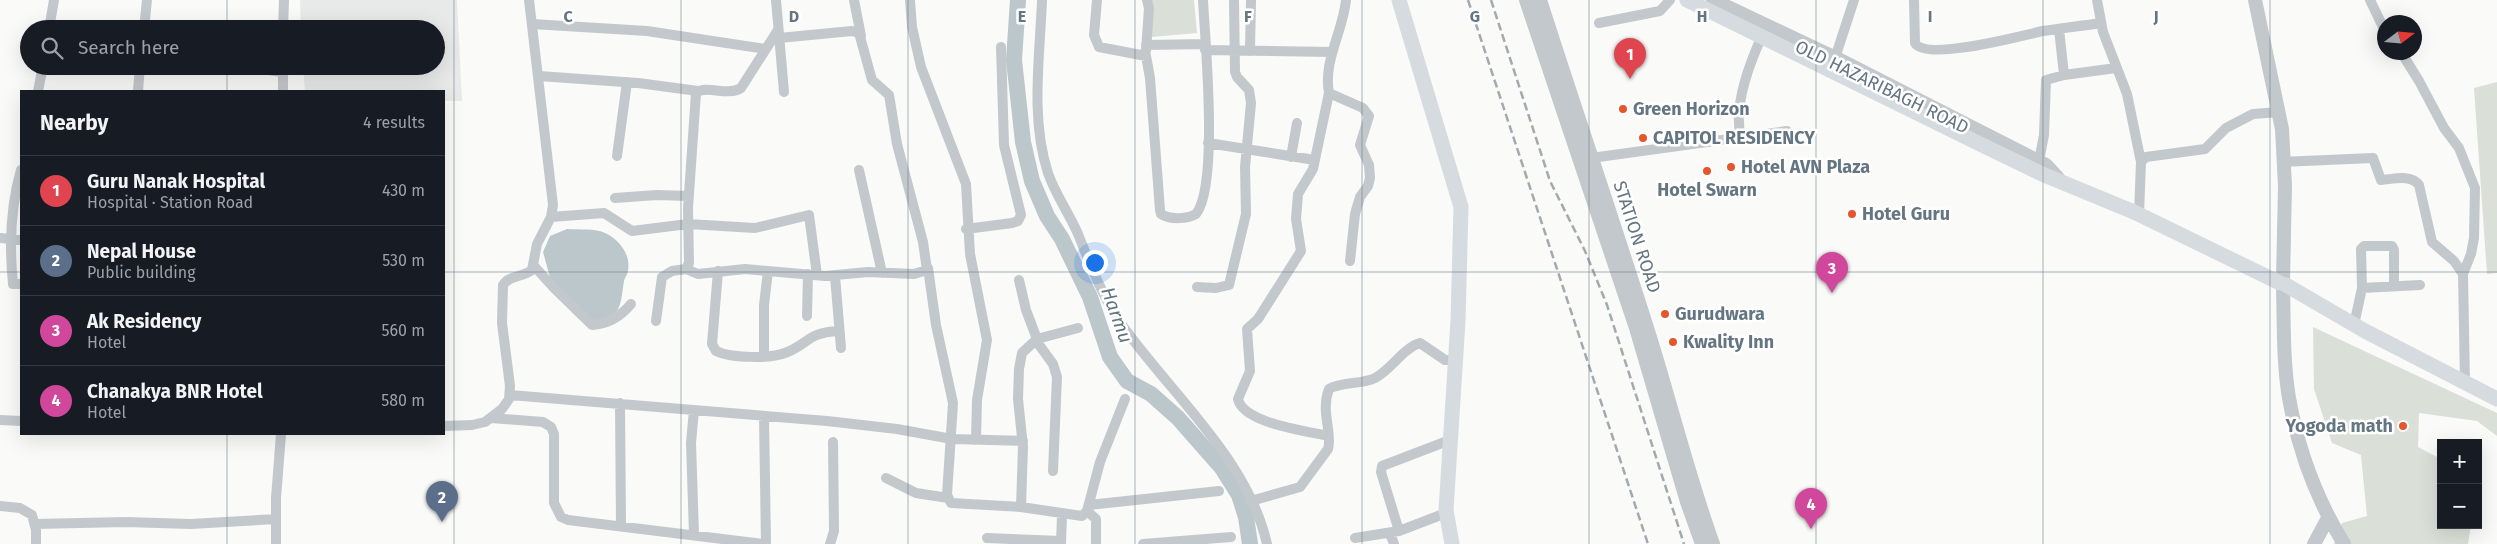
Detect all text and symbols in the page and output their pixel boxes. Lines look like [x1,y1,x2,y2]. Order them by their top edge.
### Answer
text: C [563,7,573,26]
text: D [789,7,799,26]
text: E [1018,7,1026,26]
text: F [1244,7,1252,26]
text: G [1470,7,1480,26]
text: H [1697,7,1707,26]
text: I [1928,7,1932,26]
text: J [2152,7,2159,26]
north arrow [2377,15,2422,60]
search box [20,20,445,75]
icon: search [38,34,66,62]
street label: OLD HAZARIBAGH ROAD [1792,35,1972,139]
text: Search here [78,36,179,59]
pin: 1 [1614,38,1646,79]
place label: Green Horizon [1633,98,1750,120]
marker: Green Horizon [1617,103,1629,115]
text: Nearby [40,110,108,136]
text: 4 results [363,113,425,132]
place label: CAPITOL RESIDENCY [1653,127,1815,149]
marker: CAPITOL RESIDENCY [1637,132,1649,144]
place label: Hotel AVN Plaza [1741,156,1870,178]
marker: Hotel AVN Plaza [1725,161,1737,173]
marker: Hotel Swarn [1701,165,1713,177]
text: Guru Nanak Hospital [87,170,265,193]
street label: STATION ROAD [1609,178,1665,296]
place label: Hotel Swarn [1657,179,1757,201]
text: 1 [52,181,60,200]
text: 430 m [382,181,425,200]
text: Hospital · Station Road [87,193,253,212]
place label: Hotel Guru [1862,203,1950,225]
marker: Hotel Guru [1846,208,1858,220]
text: Nepal House [87,240,196,263]
your location [1082,250,1108,276]
text: 2 [52,251,60,270]
text: 530 m [382,251,425,270]
pin: 3 [1816,252,1848,293]
text: Public building [87,263,195,282]
water label: Harmu [1096,284,1138,346]
place label: Gurudwara [1675,303,1765,325]
marker: Gurudwara [1659,308,1671,320]
text: Ak Residency [87,310,201,333]
text: 3 [52,321,60,340]
text: 560 m [382,321,425,340]
place label: Kwality Inn [1683,331,1774,353]
text: Hotel [87,333,126,352]
marker: Kwality Inn [1667,336,1679,348]
text: Chanakya BNR Hotel [87,380,263,403]
text: 4 [51,391,61,410]
text: 580 m [381,391,425,410]
text: Hotel [87,403,126,422]
place label: Yogoda math [2285,415,2393,437]
marker: Yogoda math [2397,420,2409,432]
map controls [2437,439,2482,529]
button: + [2437,439,2482,484]
pin: 2 [426,481,458,522]
button: − [2437,484,2482,529]
pin: 4 [1795,488,1827,529]

